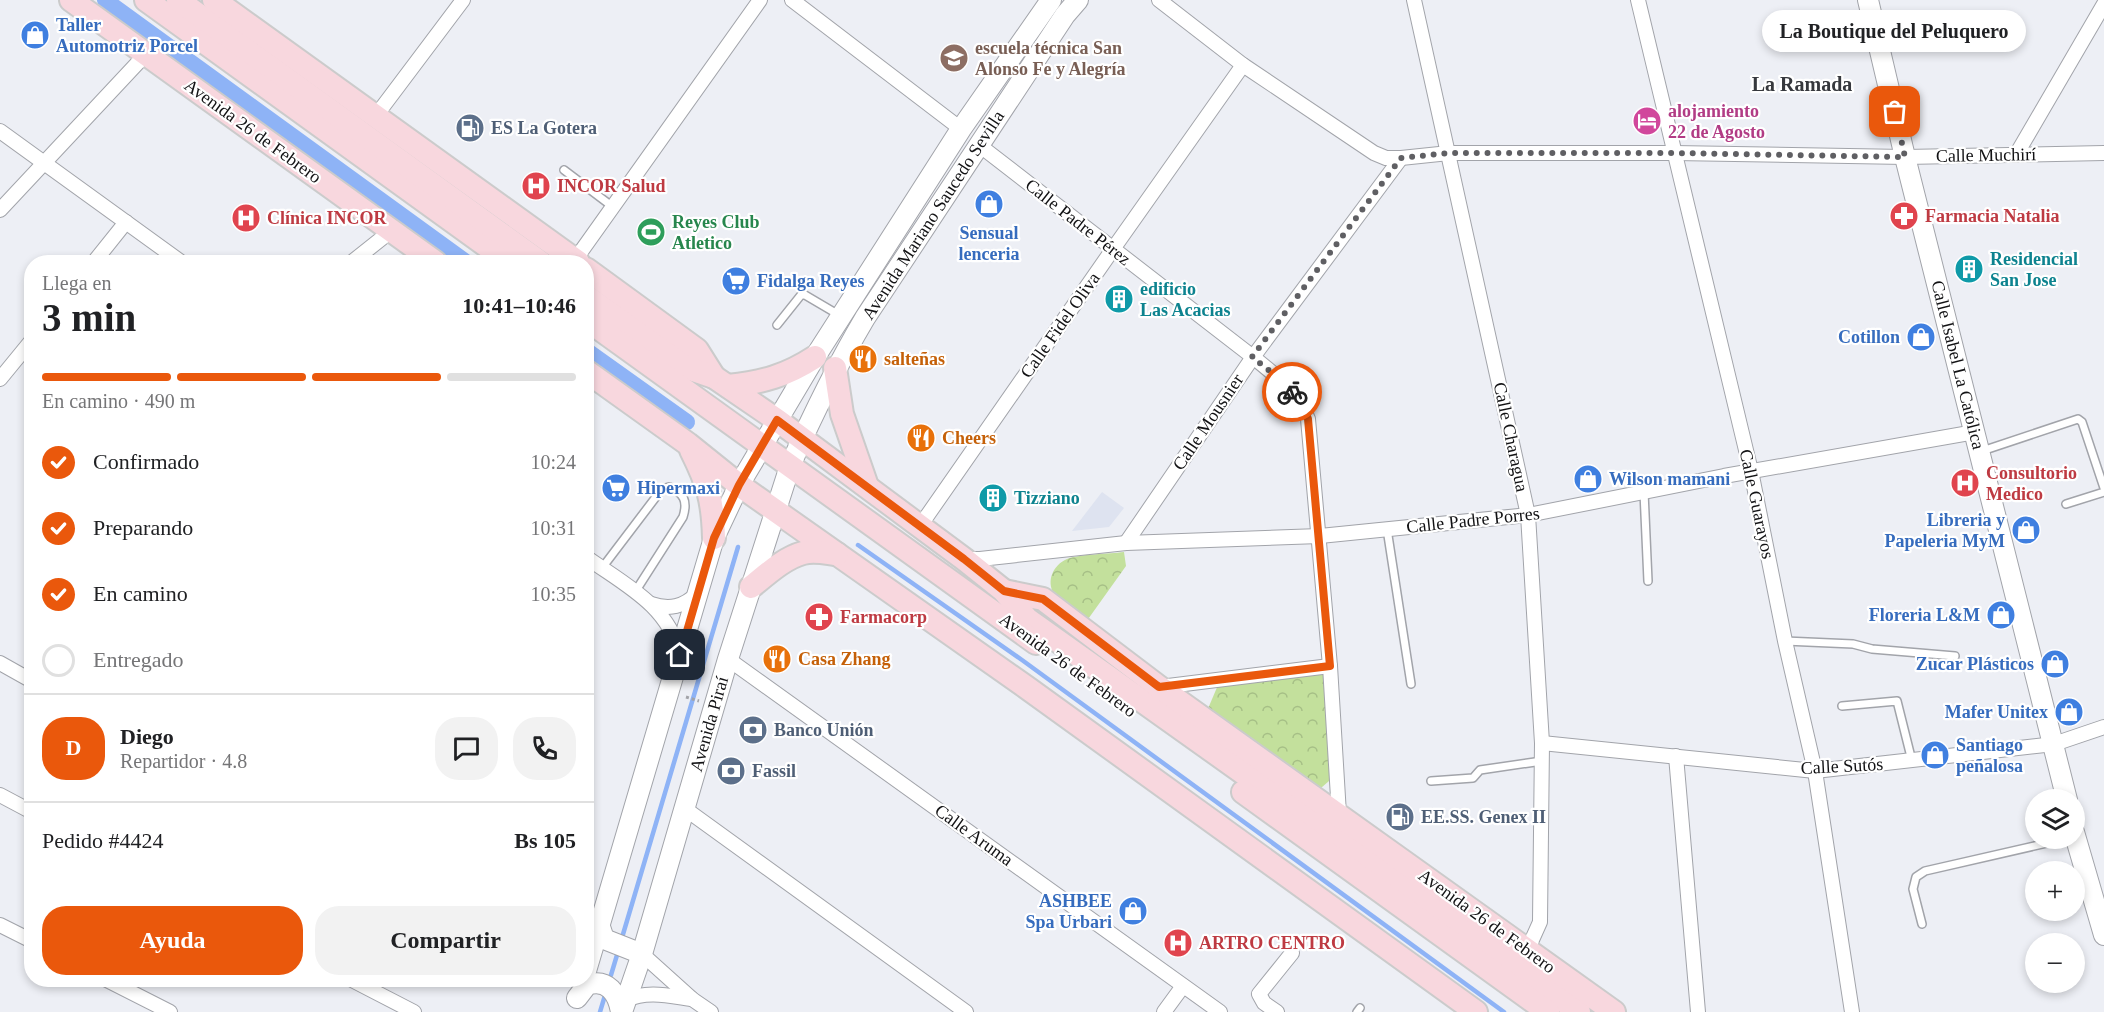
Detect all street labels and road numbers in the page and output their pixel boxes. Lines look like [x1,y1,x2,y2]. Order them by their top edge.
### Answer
street label: Avenida 26 de Febrero [181,75,325,187]
street label: Avenida Mariano Saucedo Sevilla [858,107,1008,323]
street label: Calle Muchirí [1936,144,2036,166]
street label: Calle Padre Pérez [1021,175,1135,269]
street label: Calle Fidel Oliva [1016,268,1104,382]
street label: Calle Isabel La Católica [1927,278,1989,452]
street label: Calle Mousnier [1169,370,1247,474]
street label: Calle Charagua [1490,380,1532,494]
street label: Calle Guarayos [1736,447,1778,561]
street label: Calle Padre Porres [1405,503,1541,537]
street label: Avenida 26 de Febrero [996,609,1140,721]
street label: Avenida Piraí [686,674,732,774]
street label: Calle Sutós [1800,754,1884,778]
street label: Calle Aruma [931,800,1017,870]
street label: Avenida 26 de Febrero [1415,865,1559,977]

